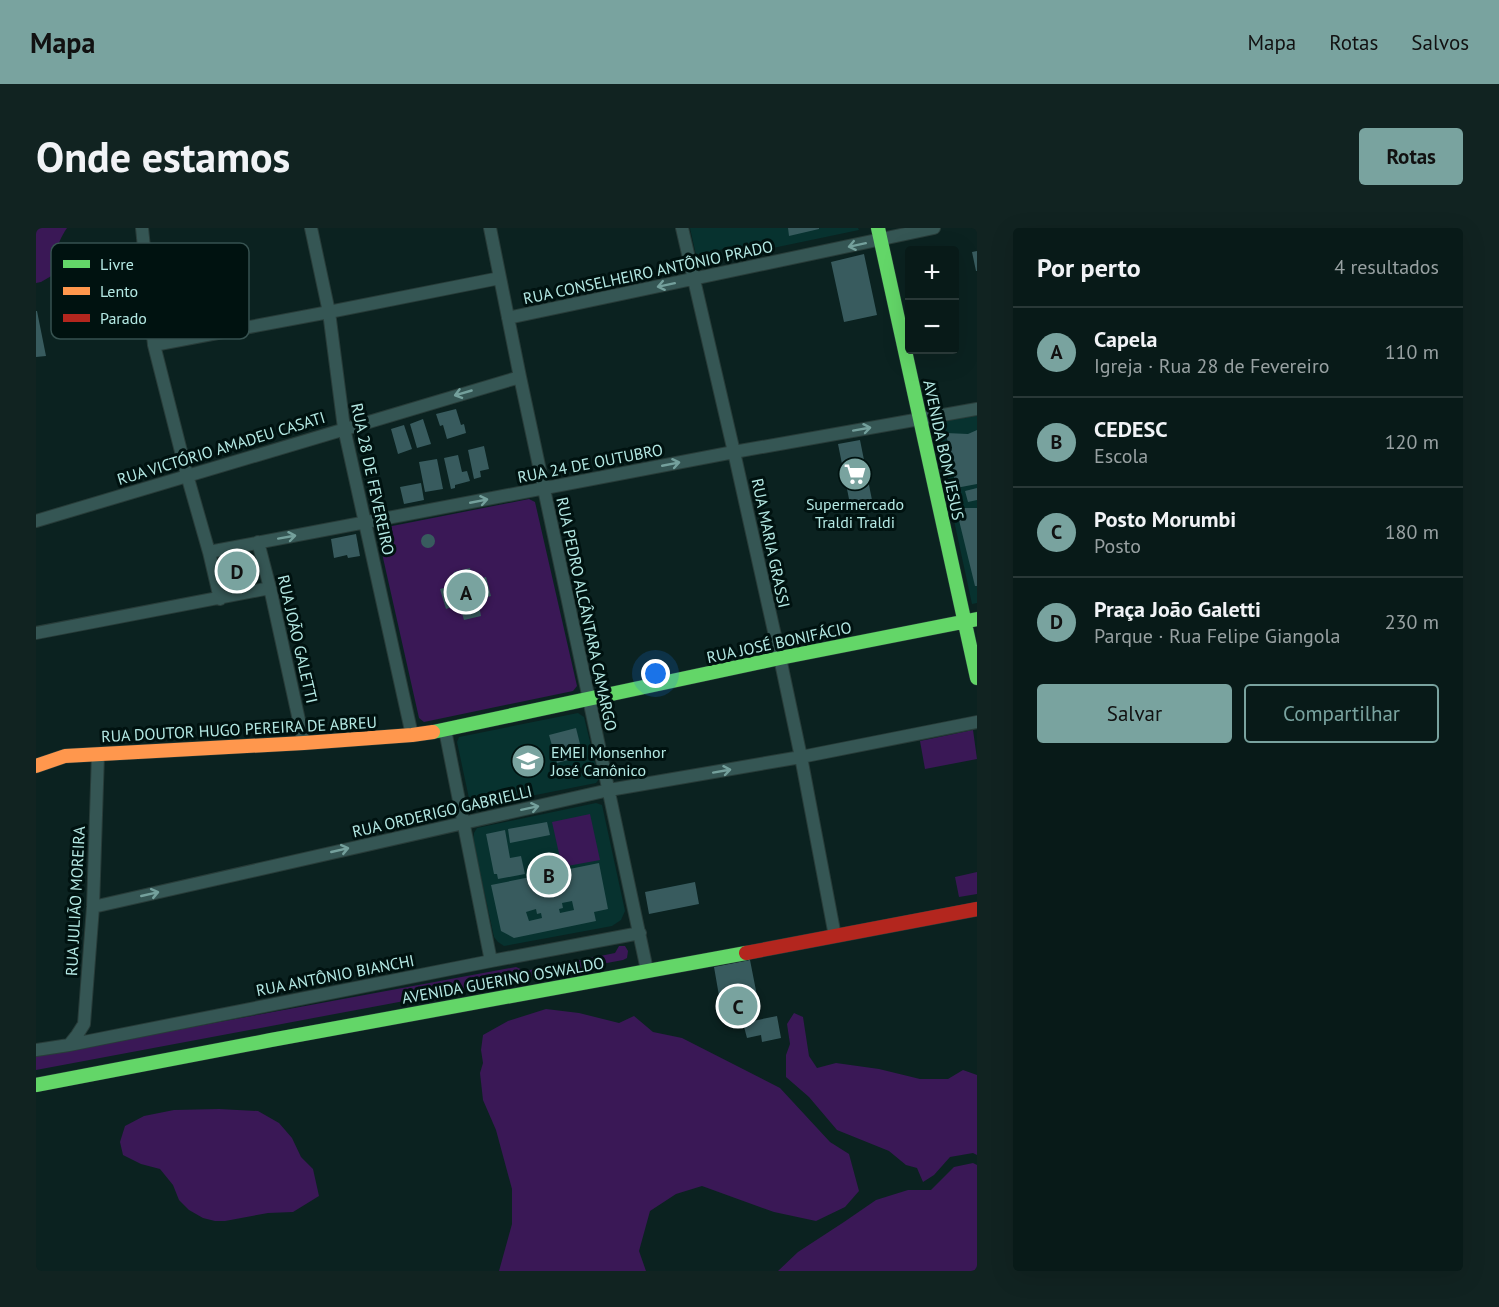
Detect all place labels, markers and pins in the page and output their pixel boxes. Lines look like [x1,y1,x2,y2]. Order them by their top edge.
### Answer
supermarket icon: Supermercado Traldi Traldi [837,456,873,492]
place label: Supermercado Traldi Traldi [806,494,904,532]
pin: D [218,548,256,594]
pin: A [446,570,486,614]
place label: EMEI Monsenhor José Canônico [550,742,667,780]
school or university icon: EMEI Monsenhor José Canônico [510,743,546,779]
pin: B [530,852,568,898]
pin: C [718,984,758,1028]

